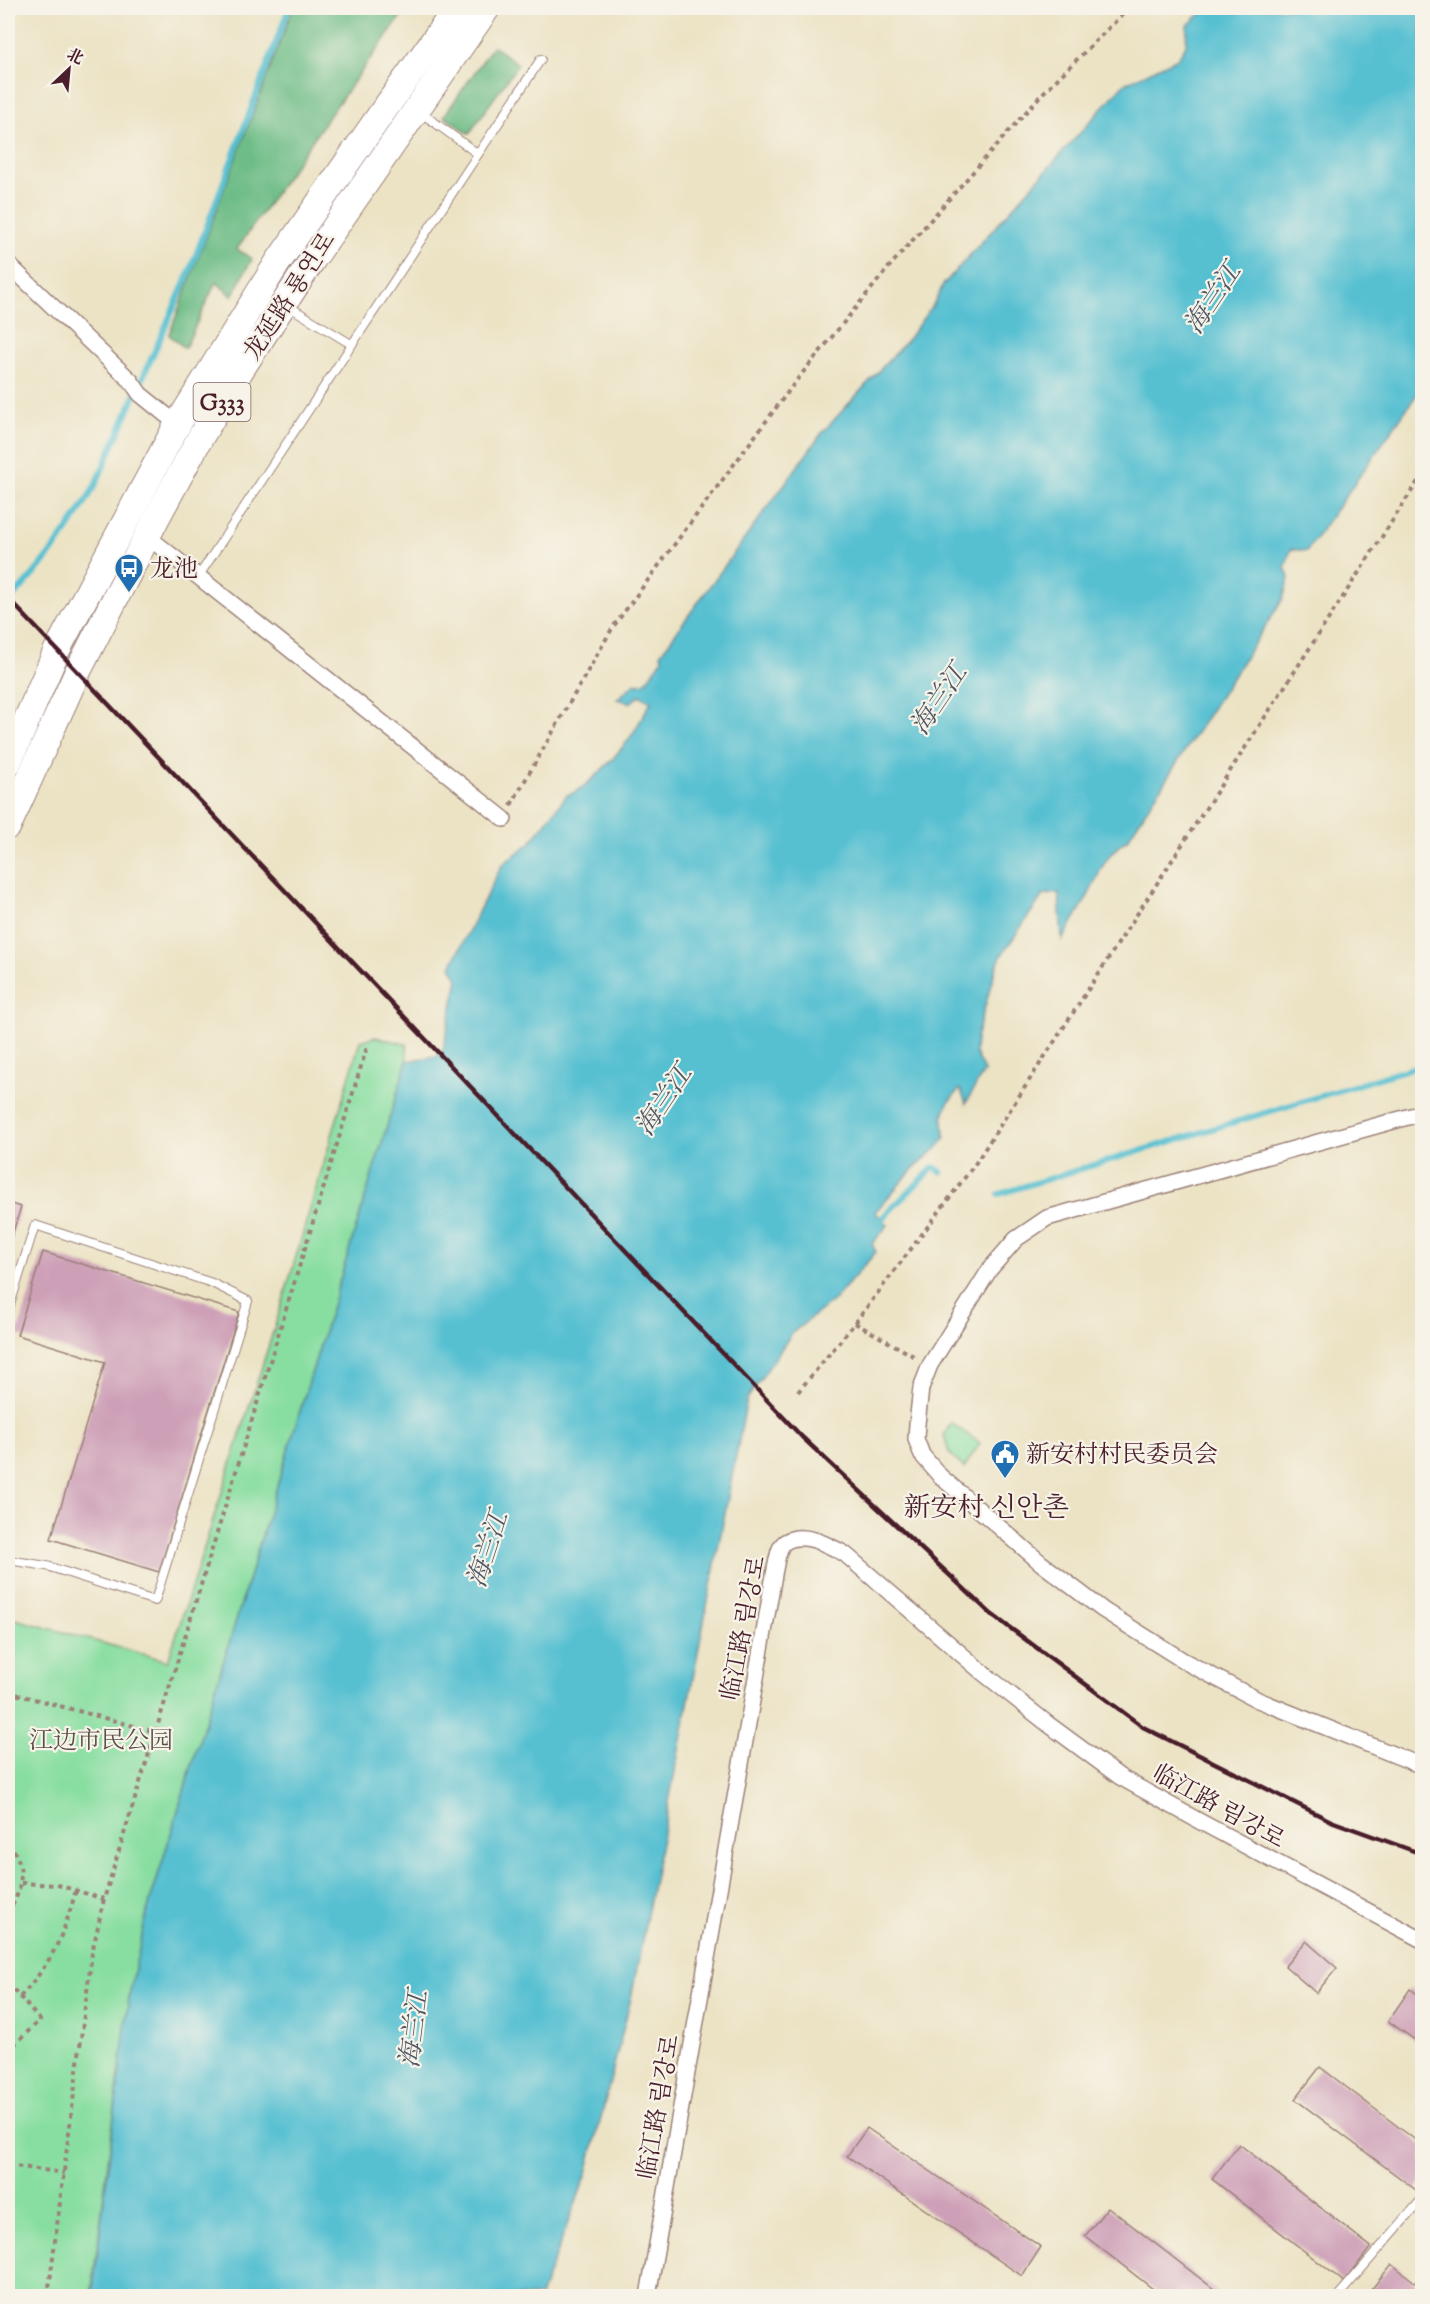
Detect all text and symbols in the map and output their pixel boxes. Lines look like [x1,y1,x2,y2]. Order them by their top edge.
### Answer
north arrow [39,39,99,99]
text: 北 [62,44,87,72]
street label: 龙延路 룡연로 [236,226,345,368]
water label: 海兰江 [1177,253,1253,342]
road number: G333 [194,383,250,421]
bus stop icon: 龙池 [113,552,145,594]
place label: 龙池 [150,553,198,587]
water label: 海兰江 [903,654,979,743]
water label: 海兰江 [628,1055,704,1144]
public building icon: 新安村村民委员会 [989,1438,1021,1480]
place label: 新安村村民委员会 [1026,1439,1218,1473]
district label: 新安村 신안촌 [904,1490,1069,1529]
water label: 海兰江 [460,1503,520,1593]
street label: 临江路 림강로 [714,1553,776,1704]
park label: 江边市民公园 [29,1725,173,1759]
street label: 临江路 림강로 [1146,1757,1290,1858]
water label: 海兰江 [392,1984,439,2070]
street label: 临江路 림강로 [630,2032,689,2183]

